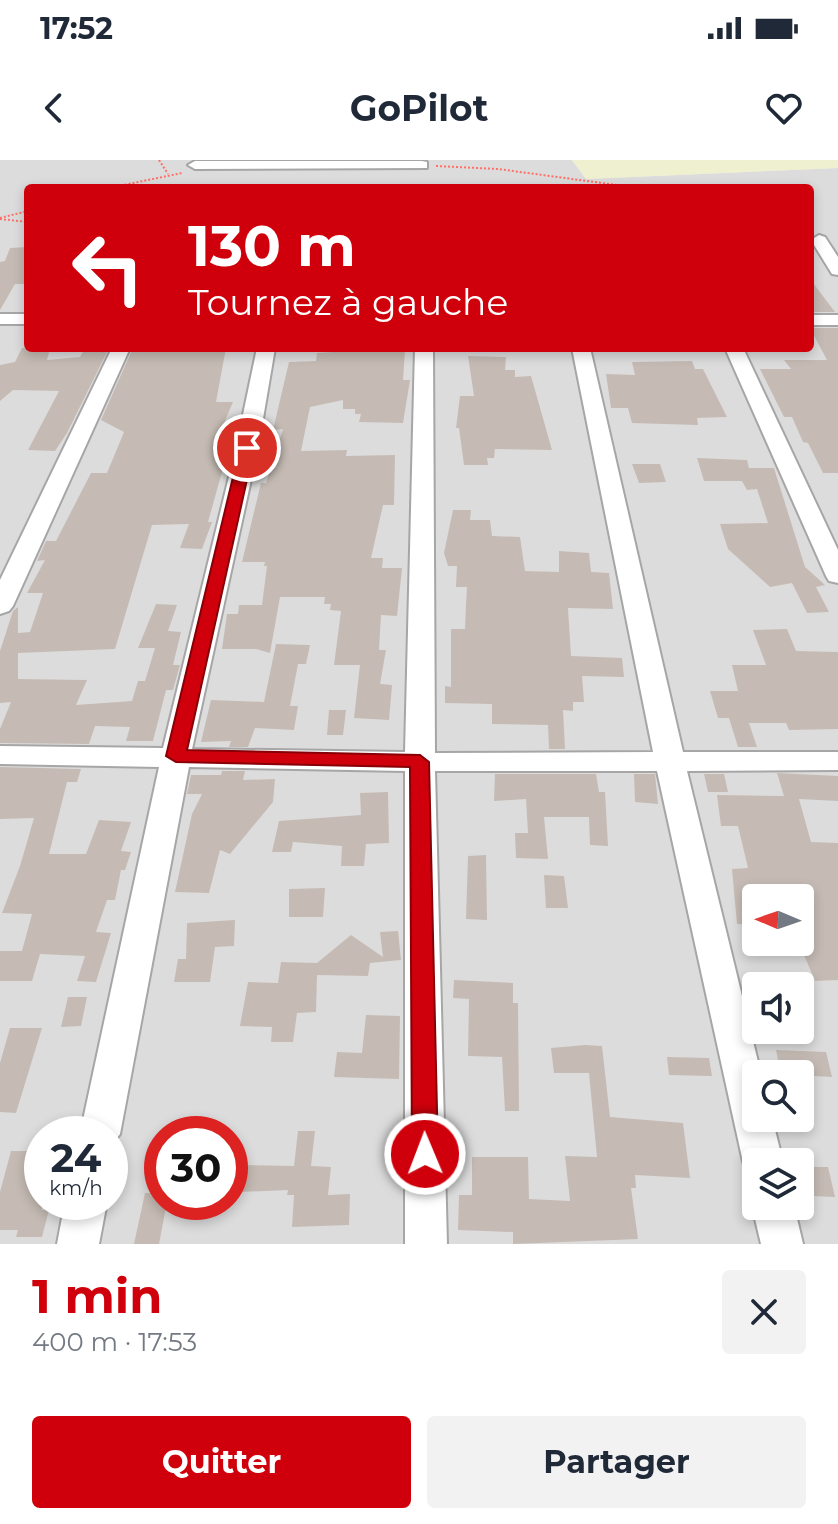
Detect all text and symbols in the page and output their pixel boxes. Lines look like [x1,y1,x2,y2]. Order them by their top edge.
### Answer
text: 17:52 [40,10,113,47]
icon: back [32,86,76,130]
text: GoPilot [350,86,488,130]
icon: heart [762,86,806,130]
text: 130 m [188,212,356,280]
icon: left [56,216,160,320]
text: Tournez à gauche [188,280,508,324]
pin [213,414,281,482]
icon: arrive [225,426,269,470]
north arrow [742,884,814,956]
map controls [742,884,814,1220]
button: sound [742,972,814,1044]
button: search [742,1060,814,1132]
position arrow [383,1112,467,1196]
speed limit sign: 30 [144,1116,248,1220]
text: 24 [51,1133,101,1182]
button: layers [742,1148,814,1220]
text: km/h [49,1176,103,1200]
text: 1 min [32,1267,162,1325]
button: close [722,1270,806,1354]
text: 400 m · 17:53 [32,1326,197,1358]
button: Quitter [32,1416,411,1508]
button: Partager [427,1416,806,1508]

